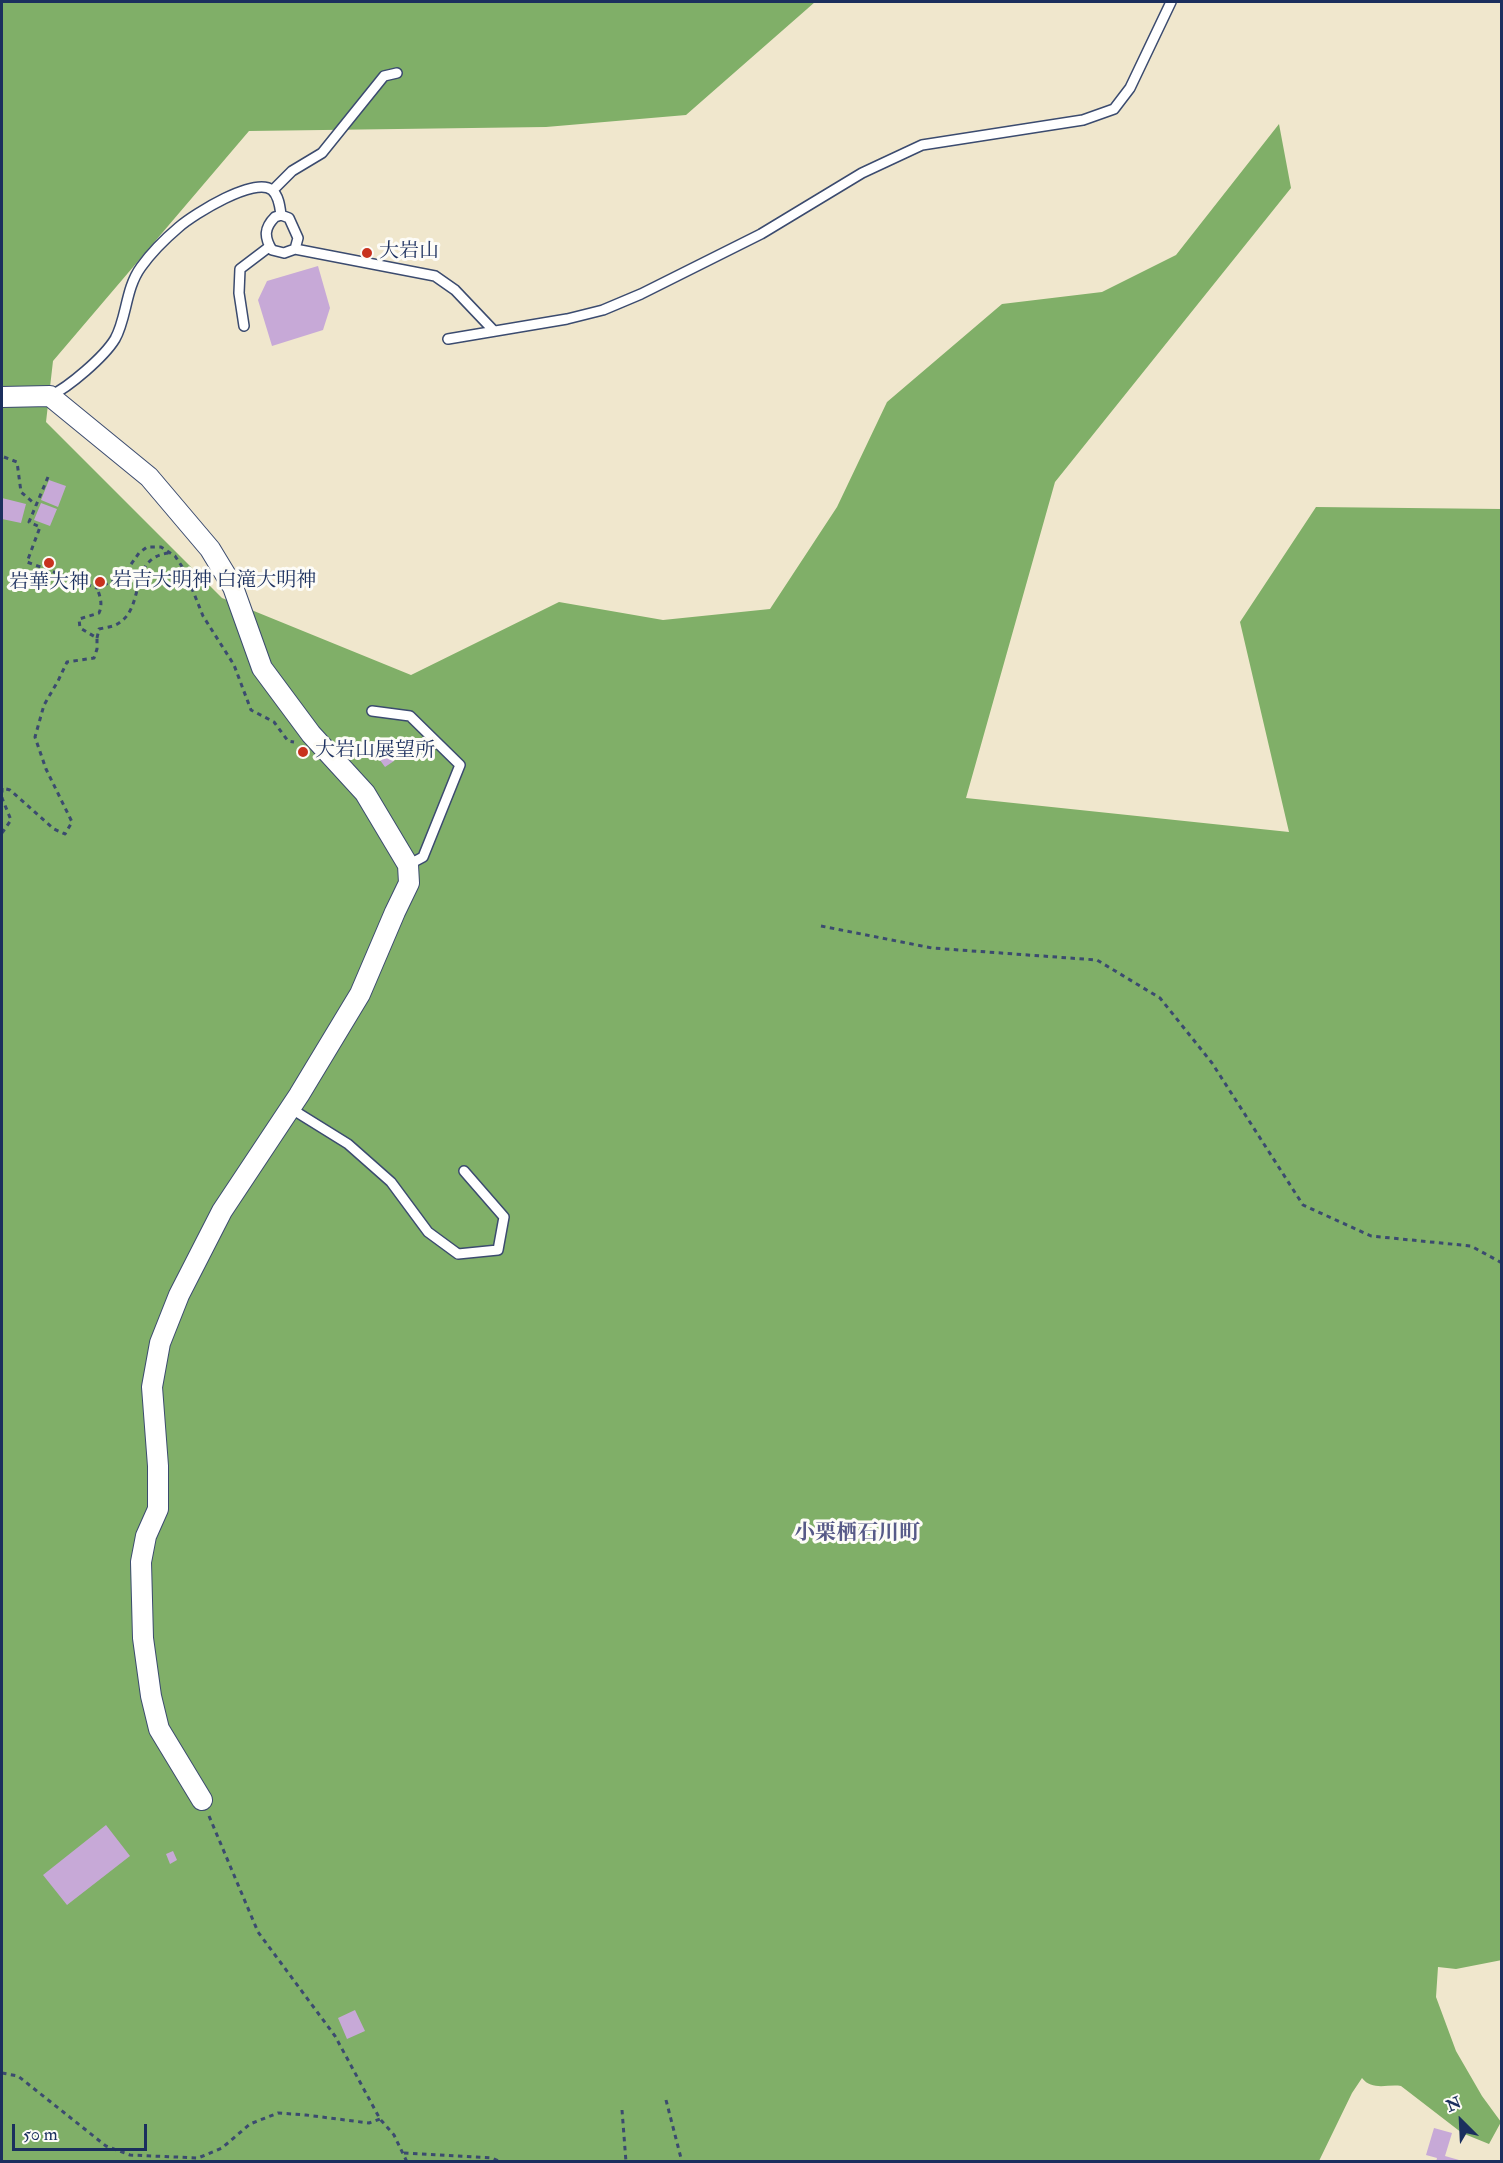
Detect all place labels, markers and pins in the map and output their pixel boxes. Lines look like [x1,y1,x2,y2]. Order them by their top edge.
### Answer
place label: 大岩山 [379,241,439,265]
marker: 大岩山 [360,246,374,260]
marker: 岩華大神 [42,556,56,570]
place label: 岩吉大明神 白滝大明神 [112,570,316,594]
place label: 岩華大神 [9,572,89,596]
marker: 岩吉大明神 白滝大明神 [93,575,107,589]
place label: 大岩山展望所 [315,740,435,764]
marker: 大岩山展望所 [296,745,310,759]

